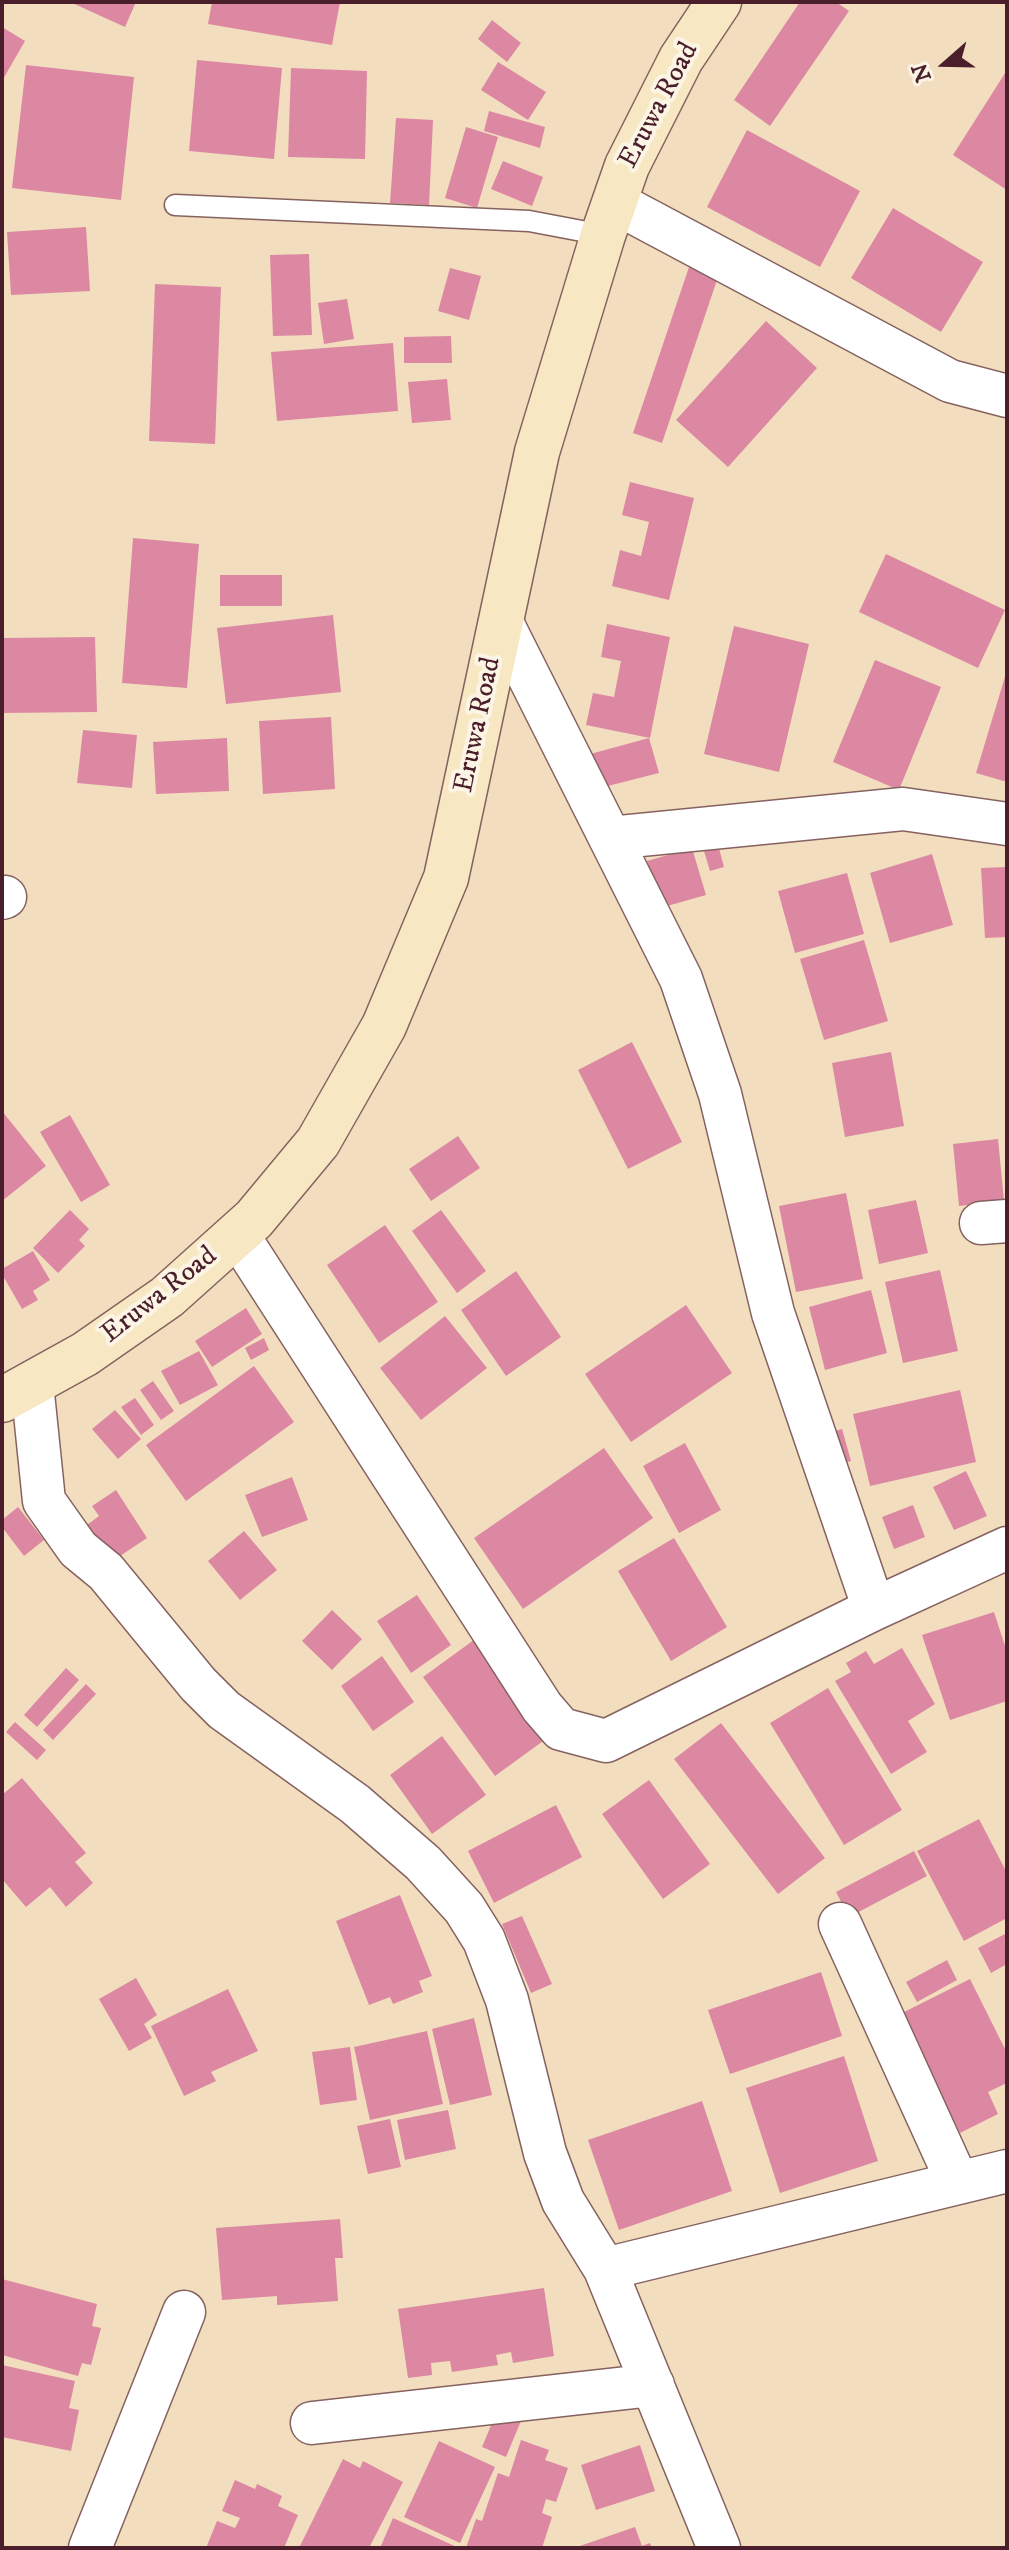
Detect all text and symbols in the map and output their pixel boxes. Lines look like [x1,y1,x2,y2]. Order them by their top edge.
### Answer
north arrow [905,24,985,104]
street label: Eruwa Road [613,37,707,175]
text: N [906,59,938,85]
street label: Eruwa Road [448,654,510,796]
street label: Eruwa Road [95,1240,225,1352]

